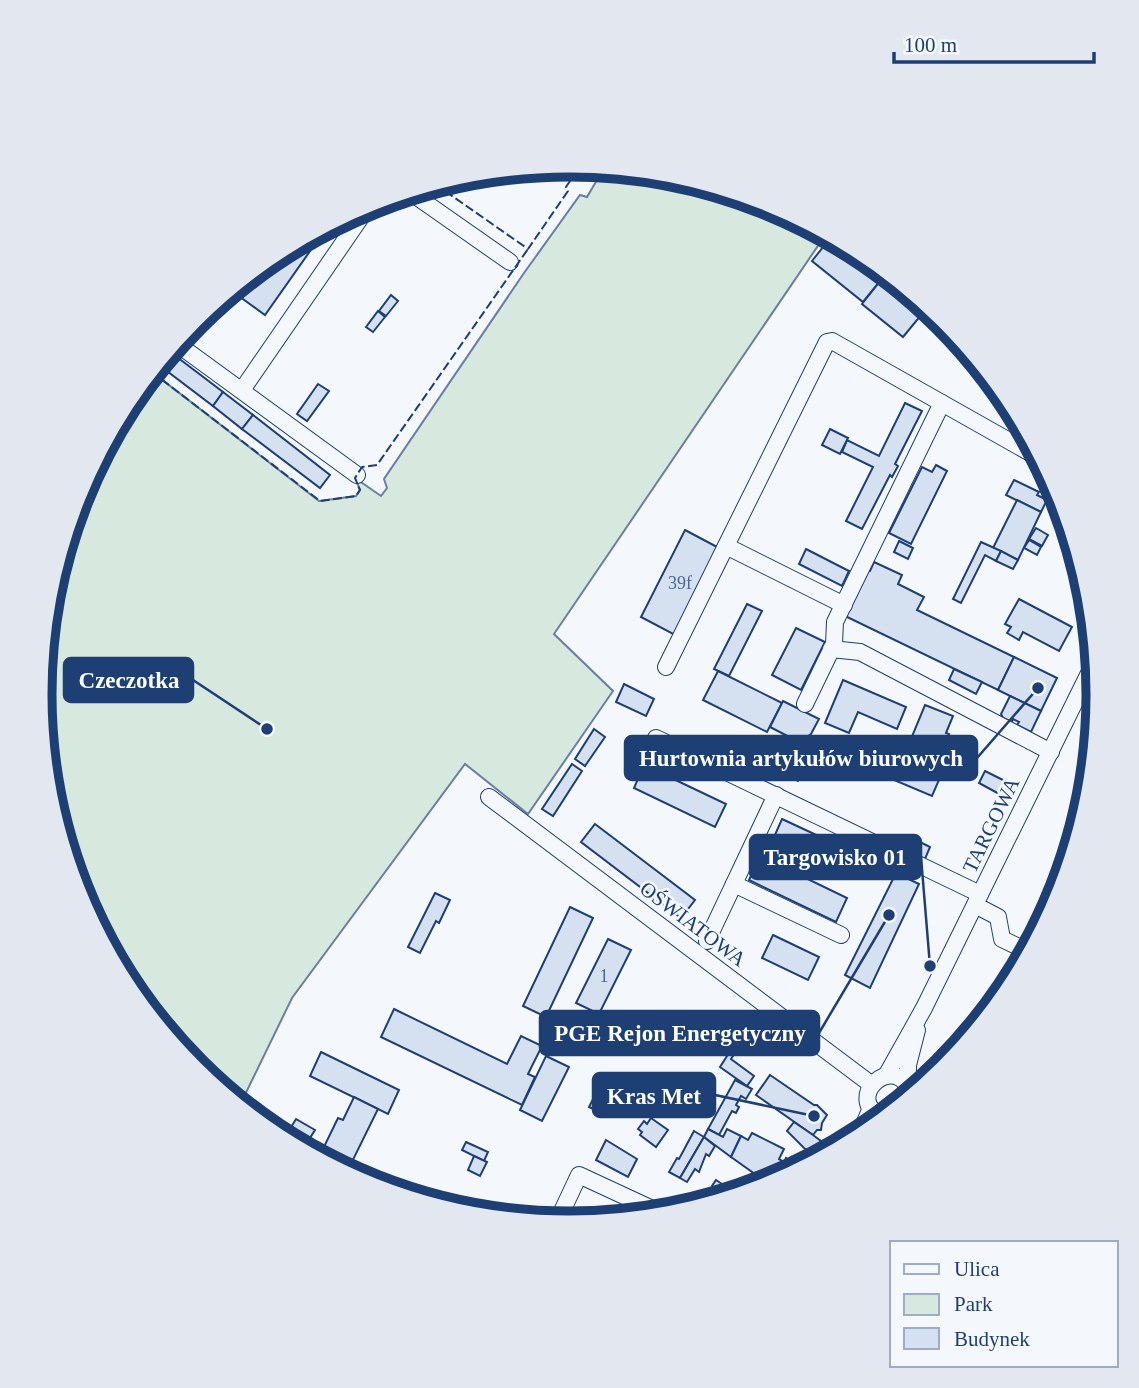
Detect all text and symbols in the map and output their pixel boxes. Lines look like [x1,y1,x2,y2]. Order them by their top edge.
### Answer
scale bar [894,21,1094,65]
text: 100 m [904,33,957,57]
house number: 39f [668,573,692,593]
callout: Czeczotka [64,658,193,702]
text: Czeczotka [79,668,180,693]
callout: Hurtownia artykułów biurowych [625,736,977,780]
text: Hurtownia artykułów biurowych [639,746,963,771]
street label: TARGOWA [958,773,1025,877]
callout: Targowisko 01 [750,835,921,879]
text: Targowisko 01 [764,845,906,870]
street label: OŚWIATOWA [635,876,752,972]
house number: 1 [600,966,609,986]
callout: PGE Rejon Energetyczny [540,1011,819,1055]
text: PGE Rejon Energetyczny [554,1021,806,1046]
callout: Kras Met [593,1073,715,1117]
text: Kras Met [607,1084,701,1109]
legend [890,1241,1118,1367]
text: Ulica [954,1257,1000,1281]
text: Park [954,1292,993,1316]
text: Budynek [954,1327,1030,1351]

